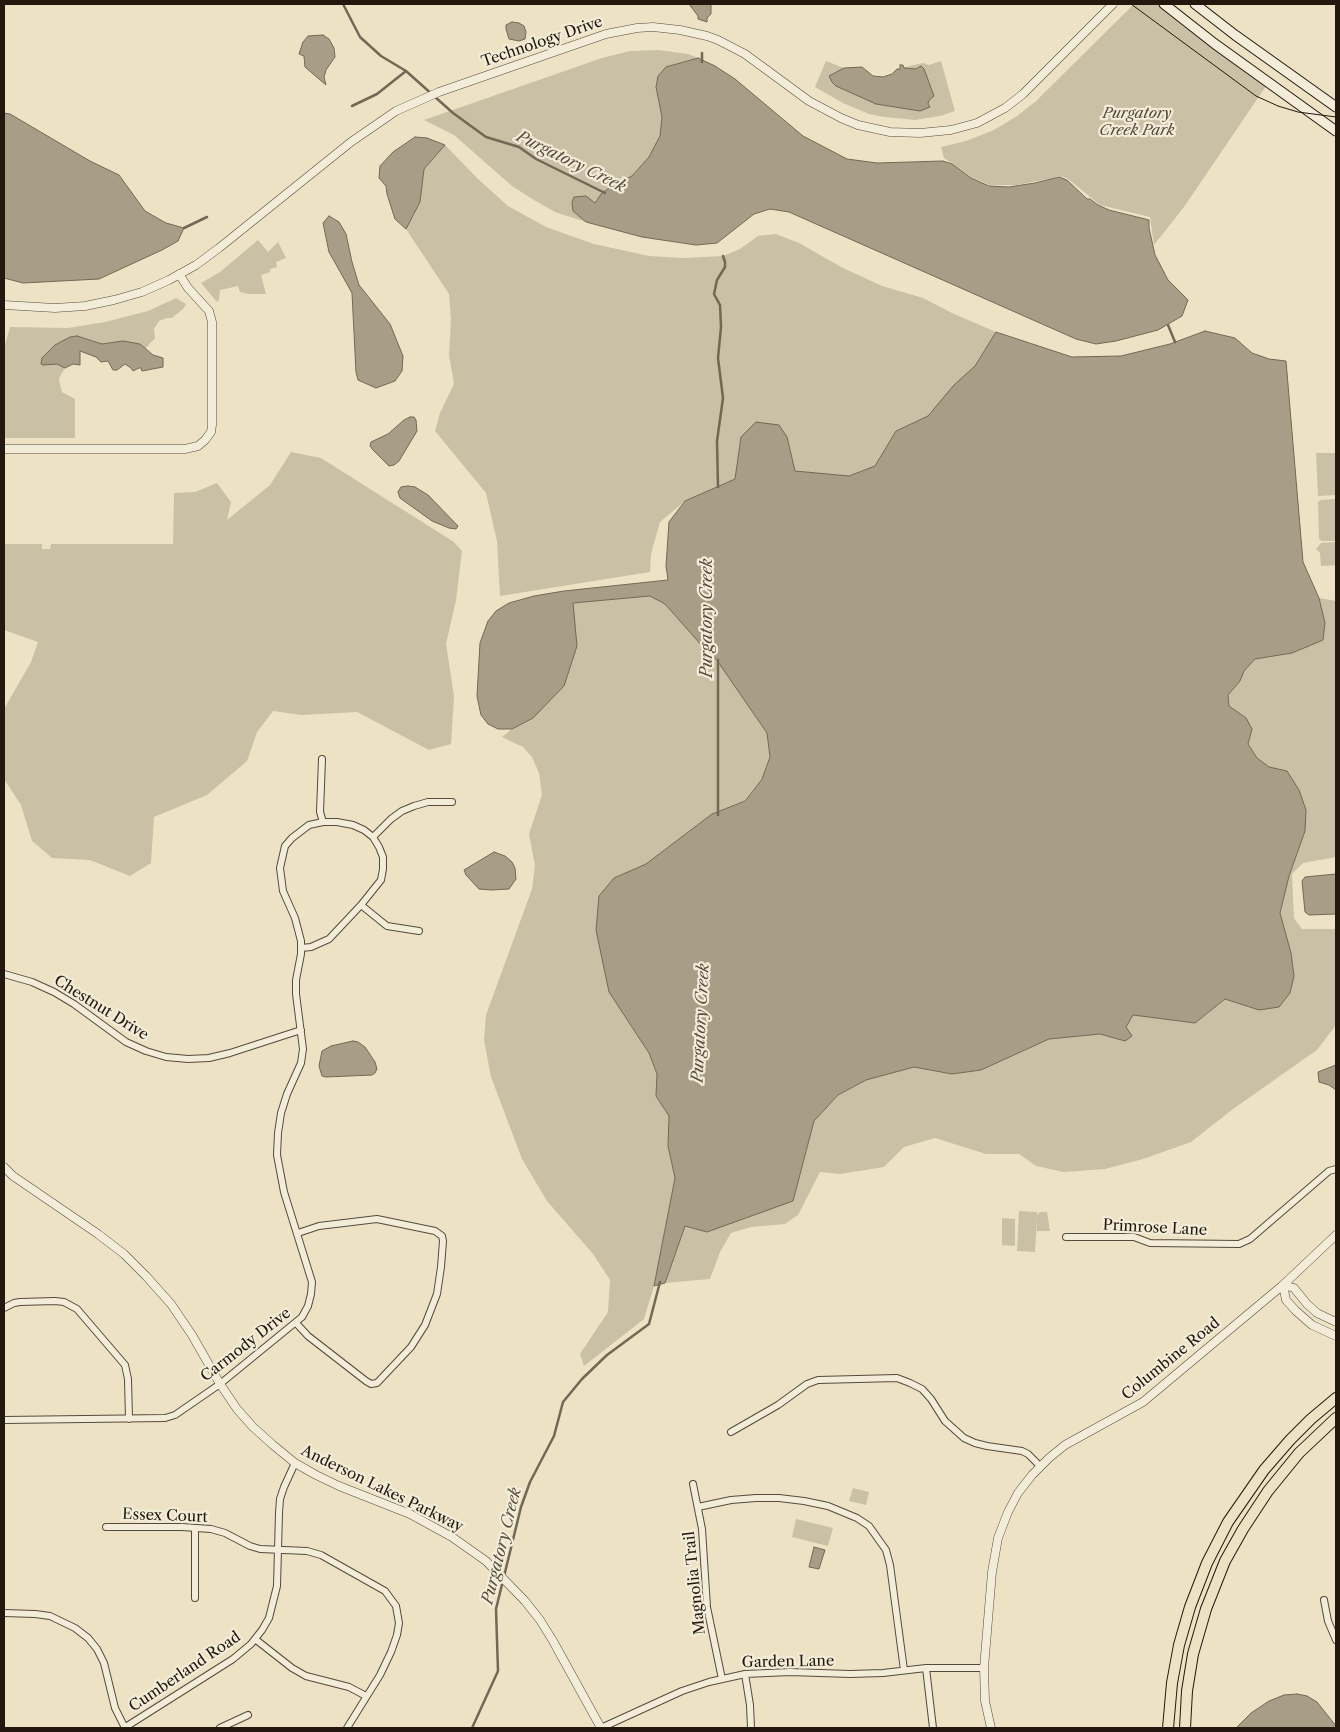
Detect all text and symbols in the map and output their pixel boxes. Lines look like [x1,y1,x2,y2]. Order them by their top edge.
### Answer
street label: Technology Drive [479,13,605,71]
park label: Purgatory Creek Park [1099,105,1175,140]
water label: Purgatory Creek [513,127,629,197]
water label: Purgatory Creek [697,558,717,678]
water label: Purgatory Creek [688,963,714,1083]
street label: Chestnut Drive [50,972,152,1044]
street label: Primrose Lane [1102,1216,1208,1240]
street label: Carmody Drive [197,1304,295,1386]
street label: Columbine Road [1118,1314,1224,1404]
street label: Anderson Lakes Parkway [298,1442,466,1536]
water label: Purgatory Creek [478,1486,526,1606]
street label: Essex Court [122,1506,208,1526]
street label: Magnolia Trail [681,1530,709,1636]
street label: Cumberland Road [126,1628,244,1716]
street label: Garden Lane [742,1652,834,1672]

